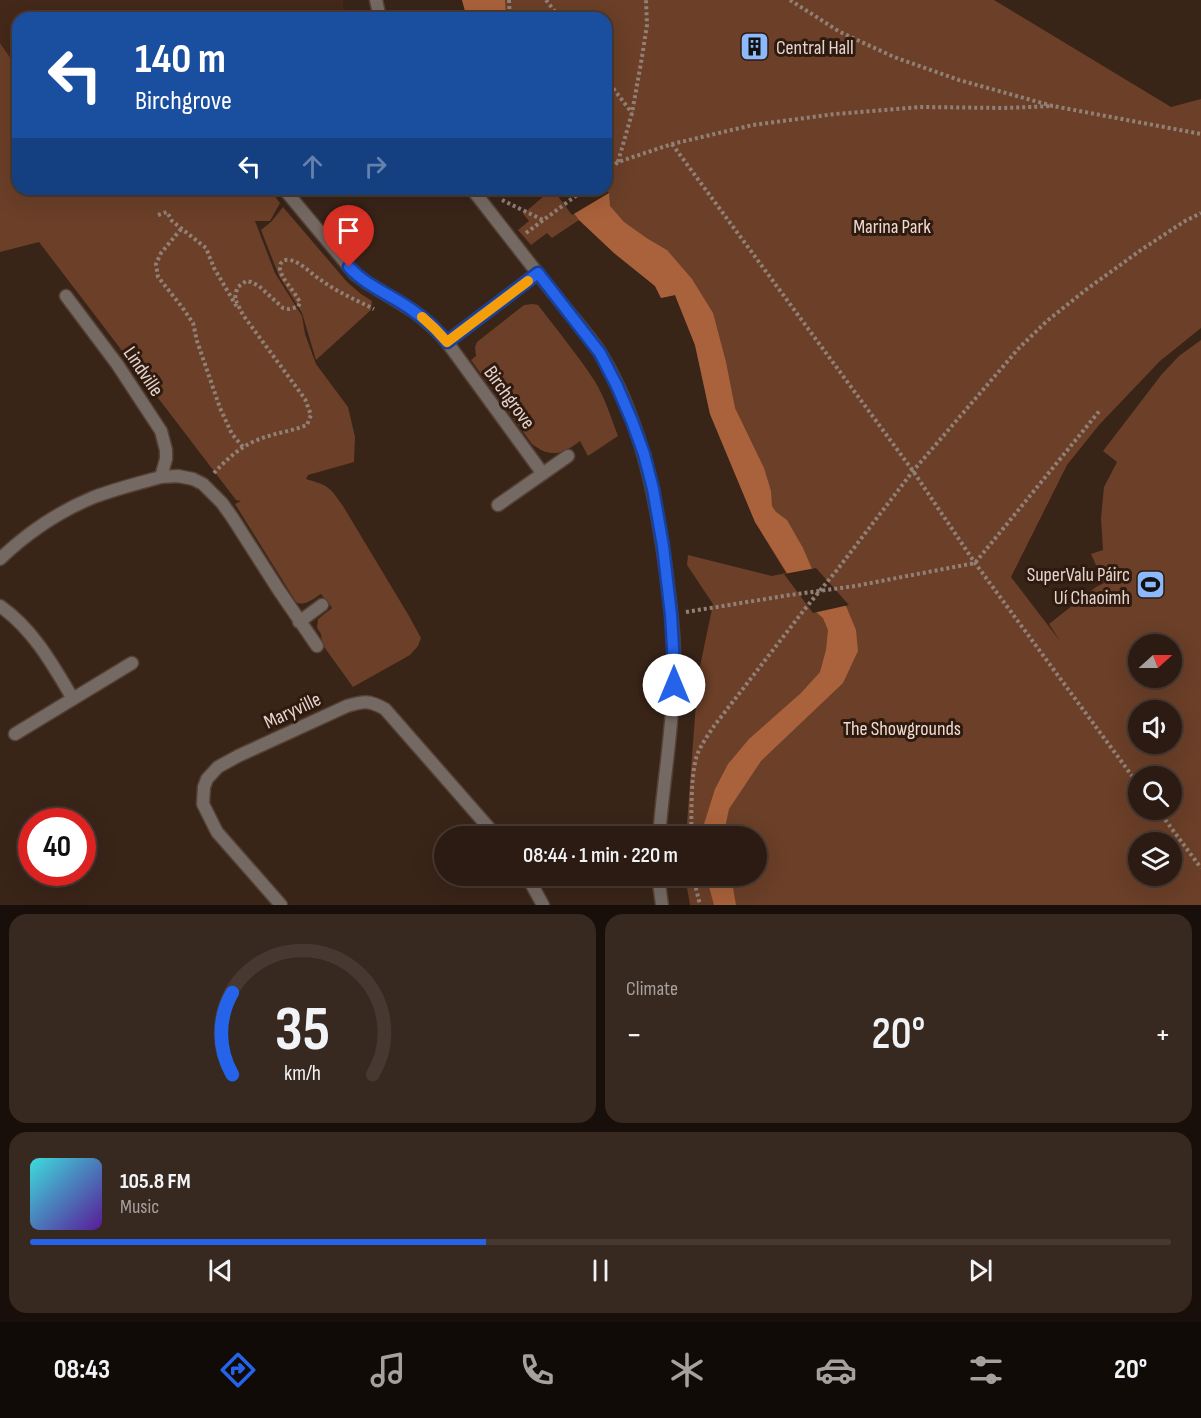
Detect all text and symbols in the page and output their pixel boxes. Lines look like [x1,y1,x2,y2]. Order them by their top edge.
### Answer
building icon: Central Hall [739,31,771,63]
text: 140 m [135,34,226,85]
icon: left [36,36,114,114]
place label: Central Hall [776,36,854,60]
text: Birchgrove [135,85,232,117]
icon: left [233,150,266,183]
icon: ahead [296,150,329,183]
icon: right [359,150,392,183]
pin [323,205,374,267]
icon: arrive [332,214,365,247]
park label: Marina Park [853,215,931,239]
street label: Lindville [118,342,168,401]
street label: Birchgrove [478,362,540,434]
place label: SuperValu Páirc Uí Chaoimh [1027,563,1130,610]
sports icon: SuperValu Páirc Uí Chaoimh [1135,569,1167,601]
north arrow [1128,634,1182,688]
map controls [1128,634,1182,886]
position arrow [642,653,706,717]
street label: Maryville [260,687,325,734]
button: sound [1128,700,1182,754]
park label: The Showgrounds [843,717,961,741]
button: search [1128,766,1182,820]
speed limit sign: 40 [18,808,96,886]
button: layers [1128,832,1182,886]
text: 08:44 · 1 min · 220 m [523,842,678,869]
text: Climate [626,977,678,1001]
text: 35 [275,993,330,1068]
text: 20° [872,1007,925,1062]
text: − [626,1015,642,1055]
text: + [1155,1015,1171,1055]
text: km/h [284,1062,321,1087]
text: 105.8 FM [120,1168,191,1195]
text: Music [120,1195,159,1219]
icon: previous [204,1254,237,1287]
icon: pause [584,1254,617,1287]
icon: next [964,1254,997,1287]
icon: directions [217,1349,259,1391]
icon: music [367,1349,409,1391]
icon: phone [516,1349,558,1391]
icon: climate [666,1349,708,1391]
icon: car [815,1349,857,1391]
icon: filters [965,1349,1007,1391]
text: 08:43 [54,1354,110,1386]
text: 20° [1114,1354,1147,1386]

